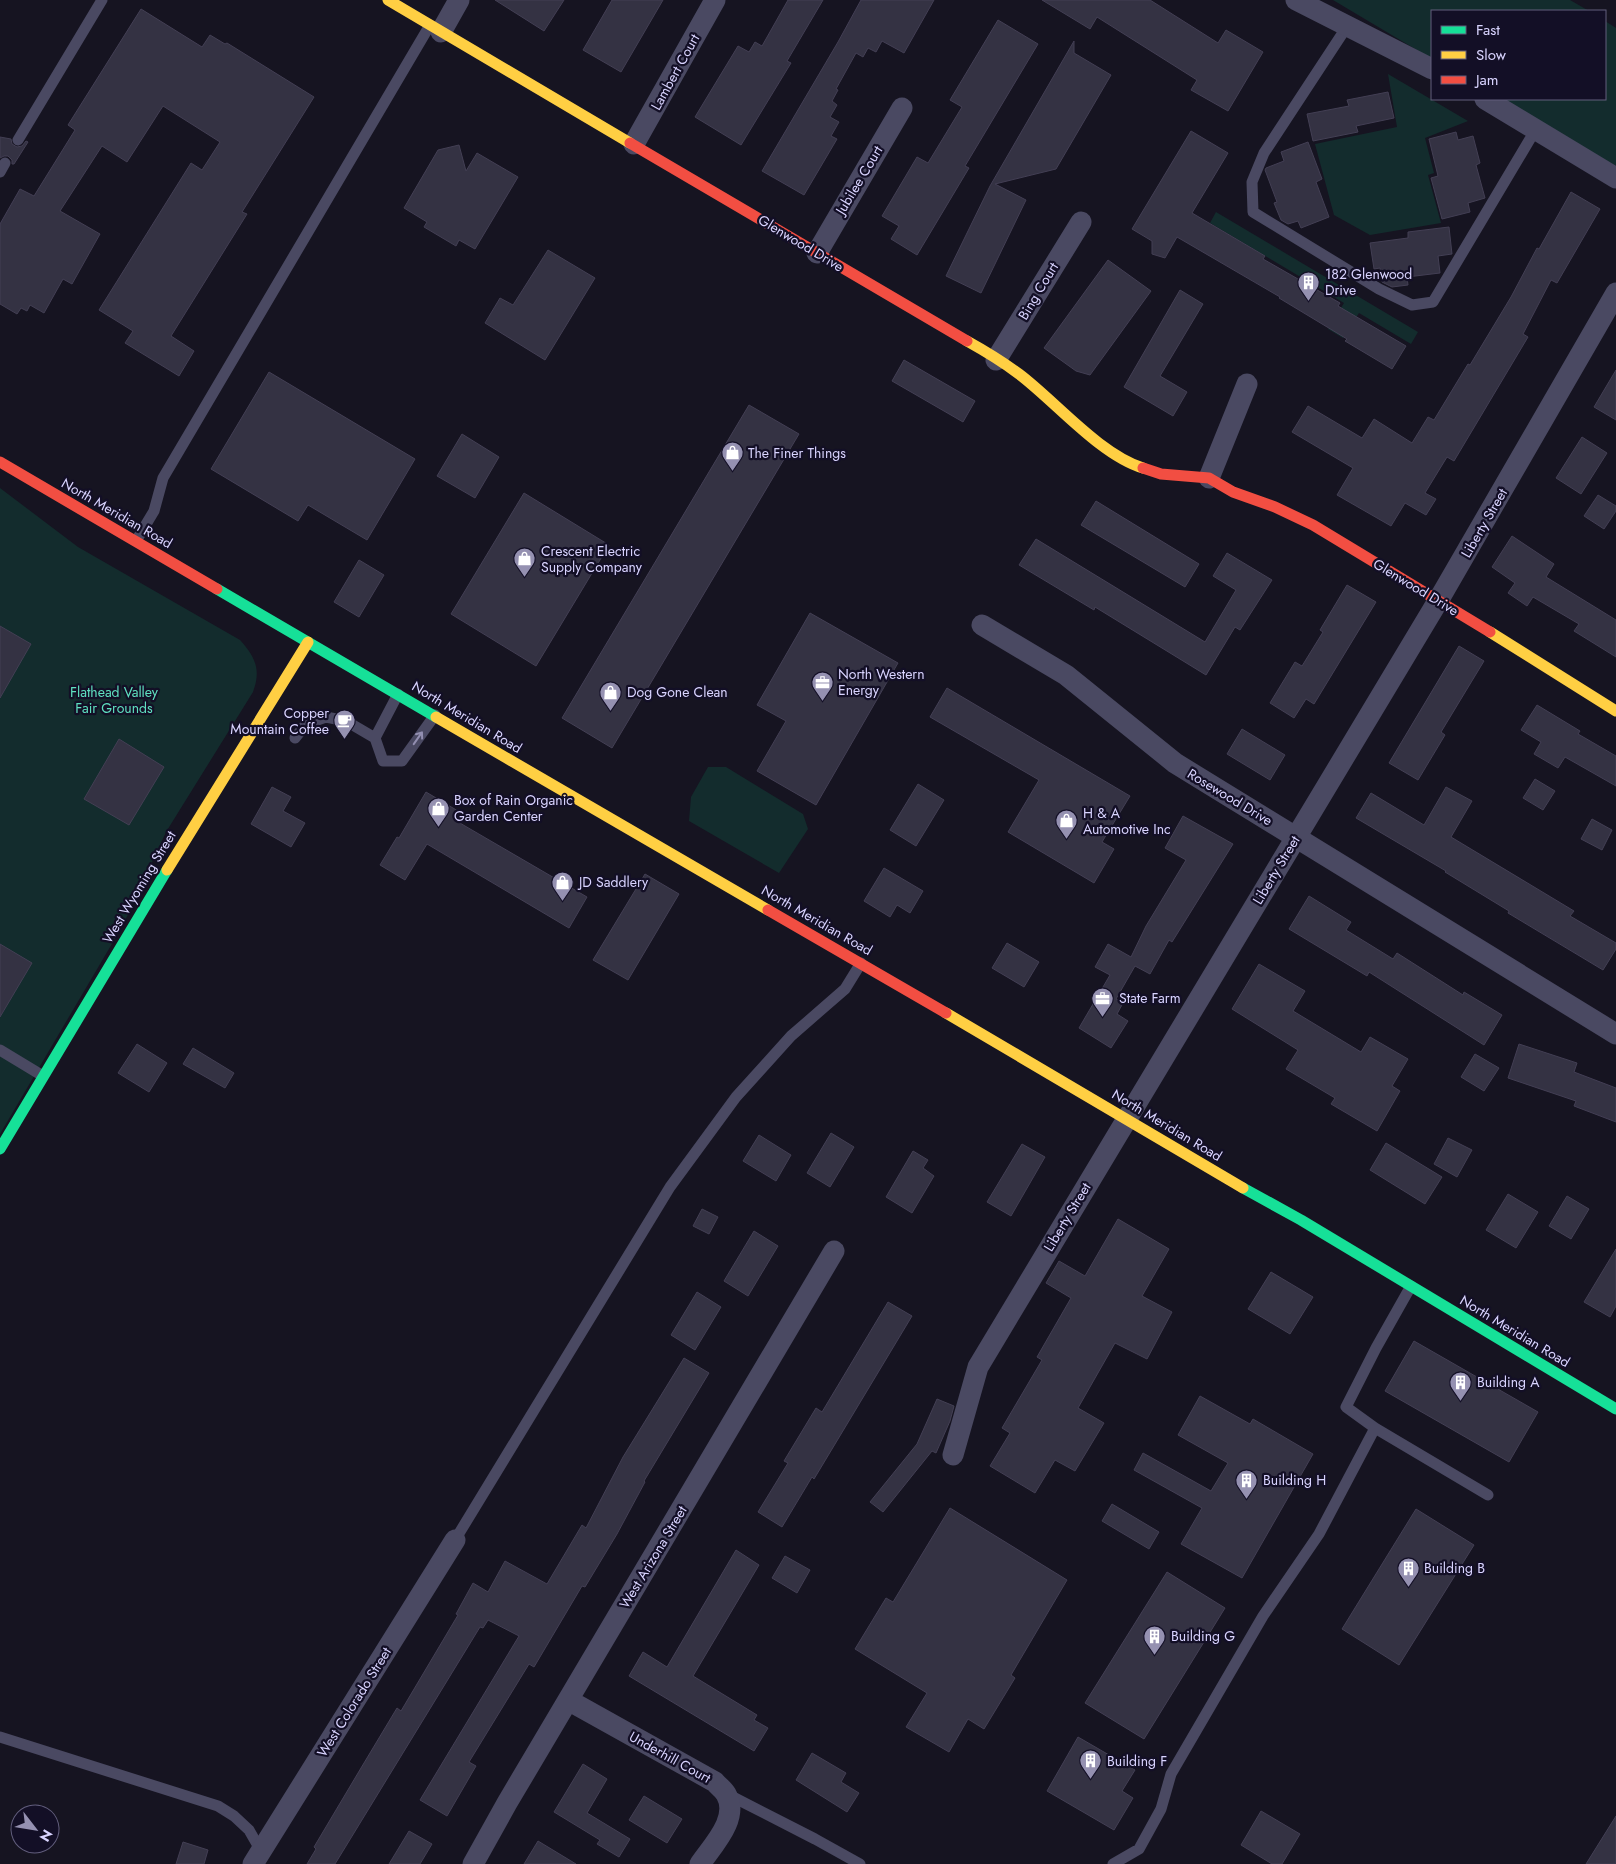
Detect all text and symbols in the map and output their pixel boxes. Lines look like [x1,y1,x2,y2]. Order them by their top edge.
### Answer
legend [1431,10,1606,100]
text: Fast [1476,19,1500,41]
street label: Lambert Court [646,30,704,114]
text: Slow [1476,44,1507,66]
text: Jam [1474,69,1499,91]
street label: Jubilee Court [830,141,888,220]
street label: Glenwood Drive [755,210,847,276]
street label: Bing Court [1013,258,1063,323]
place label: 182 Glenwood Drive [1325,264,1412,300]
building icon: 182 Glenwood Drive [1297,270,1321,301]
shop icon: The Finer Things [720,441,744,472]
place label: The Finer Things [748,443,846,463]
street label: North Meridian Road [58,473,176,553]
street label: Liberty Street [1456,484,1512,561]
place label: Crescent Electric Supply Company [541,541,643,577]
shop icon: Crescent Electric Supply Company [513,547,537,578]
street label: Glenwood Drive [1370,554,1462,620]
place label: North Western Energy [838,664,925,700]
office icon: North Western Energy [810,670,834,701]
street label: North Meridian Road [408,676,526,758]
shop icon: Dog Gone Clean [599,680,623,711]
park label: Flathead Valley Fair Grounds [70,682,159,718]
place label: Dog Gone Clean [627,682,728,702]
place label: Copper Mountain Coffee [230,703,329,739]
cafe icon: Copper Mountain Coffee [333,709,357,740]
one-way arrow [413,731,423,745]
street label: Rosewood Drive [1184,764,1276,830]
place label: Box of Rain Organic Garden Center [454,790,573,826]
shop icon: Box of Rain Organic Garden Center [426,796,450,827]
place label: H & A Automotive Inc [1083,803,1171,839]
shop icon: H & A Automotive Inc [1055,809,1079,840]
street label: West Wyoming Street [97,826,181,947]
street label: Liberty Street [1248,831,1305,908]
shop icon: JD Saddlery [551,870,575,901]
place label: JD Saddlery [577,872,649,892]
street label: North Meridian Road [758,880,876,960]
office icon: State Farm [1091,986,1115,1017]
place label: State Farm [1119,988,1181,1008]
street label: North Meridian Road [1108,1084,1226,1166]
street label: Liberty Street [1039,1178,1096,1255]
street label: North Meridian Road [1456,1290,1574,1372]
building icon: Building A [1449,1370,1473,1401]
place label: Building A [1477,1372,1540,1392]
building icon: Building H [1235,1468,1259,1499]
place label: Building H [1263,1470,1326,1490]
street label: West Arizona Street [614,1501,692,1612]
building icon: Building B [1396,1556,1420,1587]
place label: Building B [1424,1558,1485,1578]
building icon: Building G [1143,1624,1167,1655]
place label: Building G [1171,1626,1235,1646]
street label: West Colorado Street [312,1643,396,1761]
street label: Underhill Court [626,1726,715,1788]
building icon: Building F [1079,1749,1103,1780]
place label: Building F [1107,1751,1167,1771]
north arrow [10,1804,60,1854]
text: N [35,1826,58,1846]

